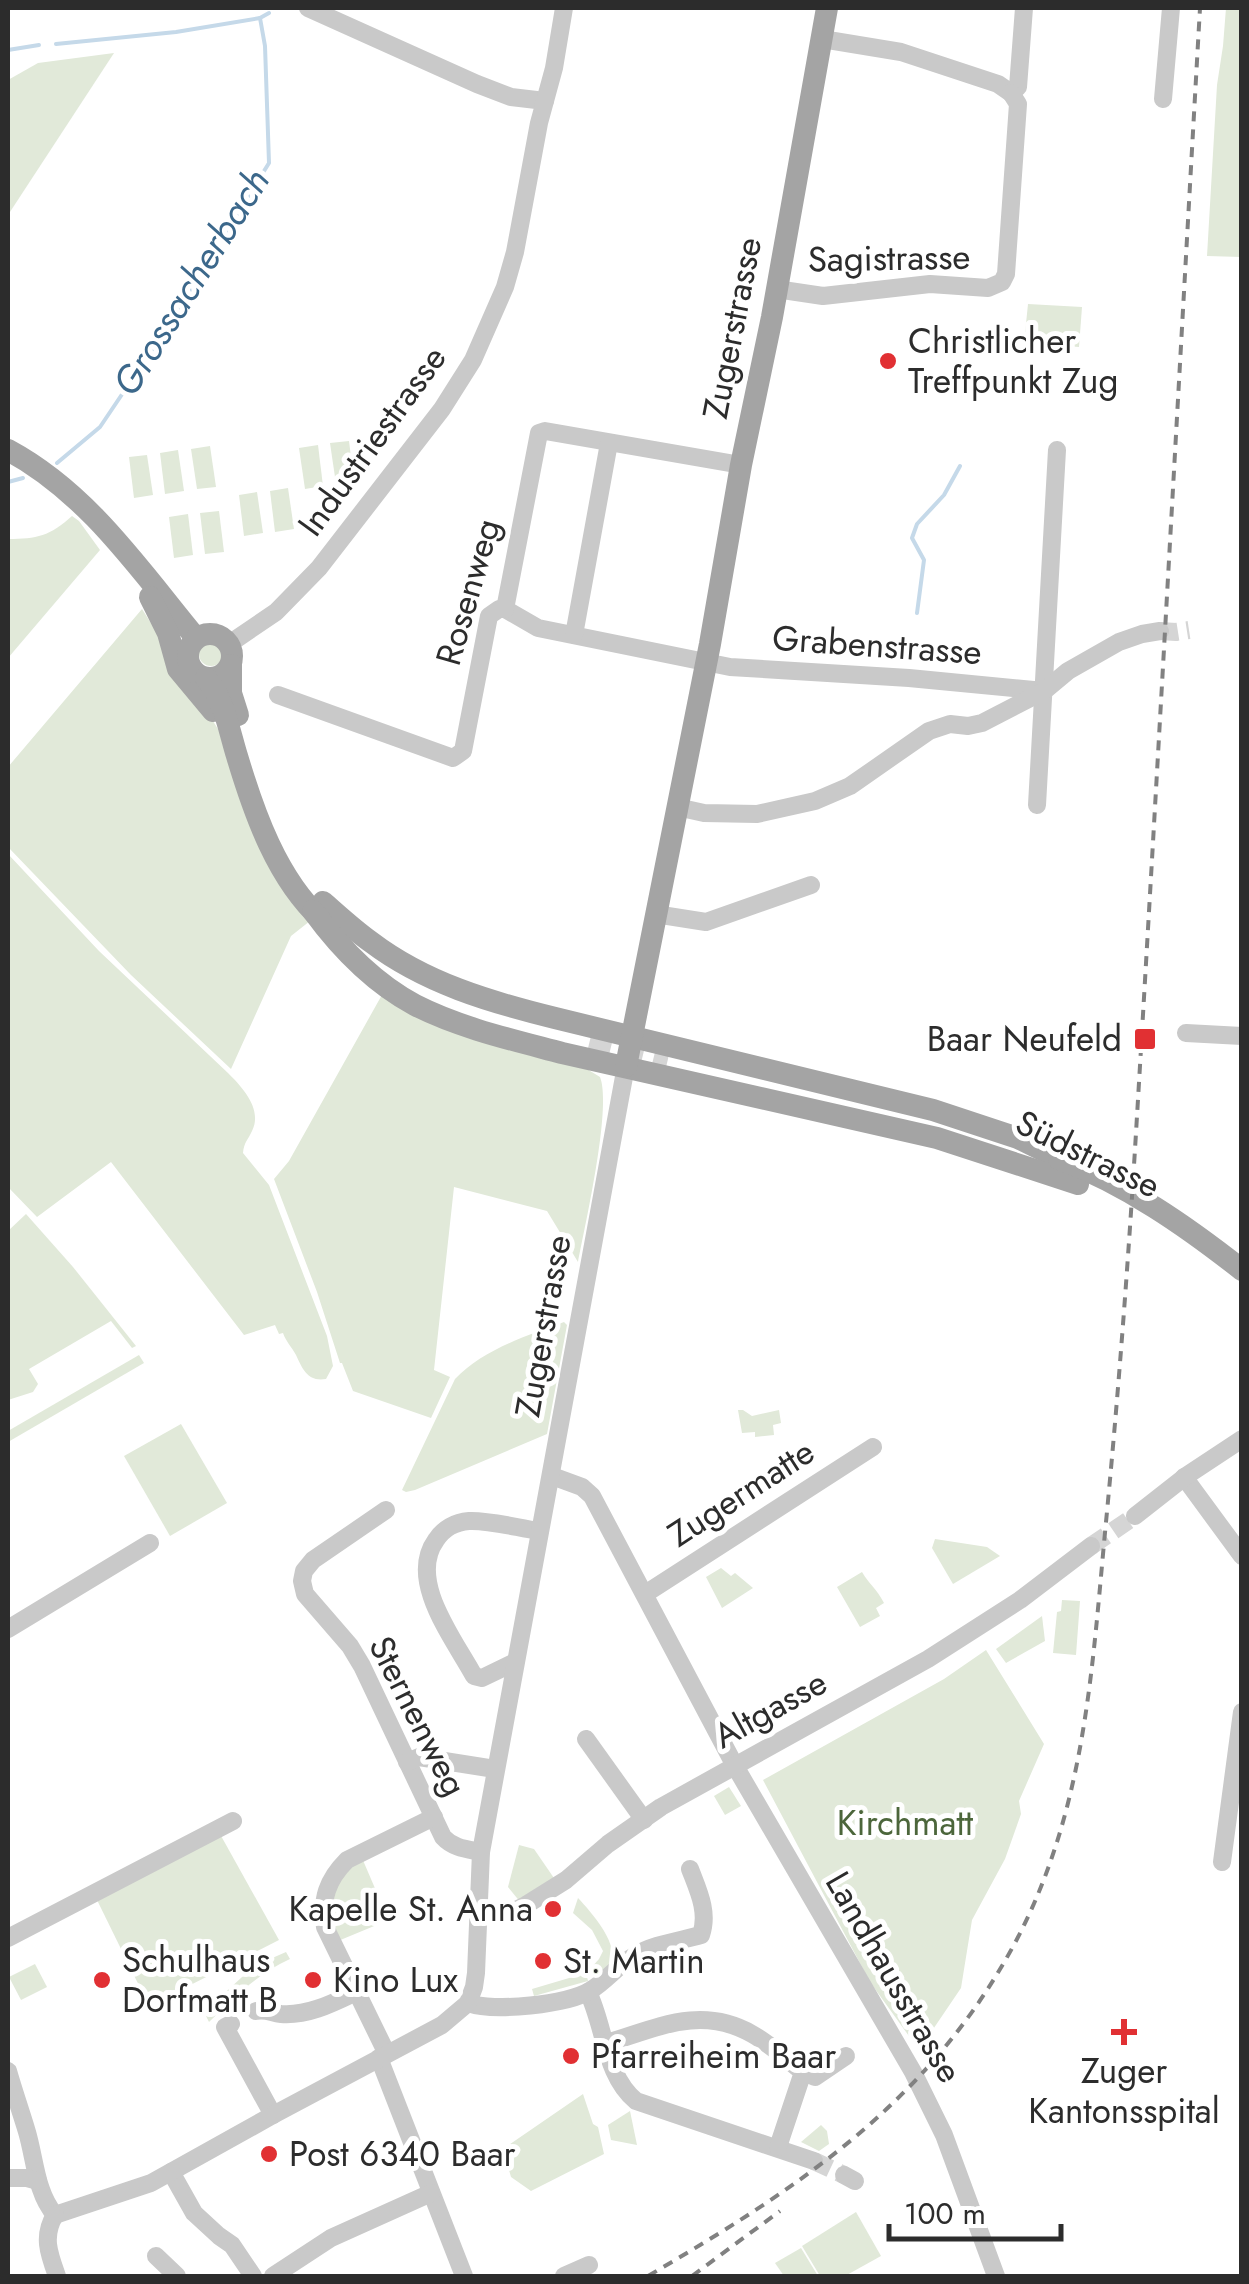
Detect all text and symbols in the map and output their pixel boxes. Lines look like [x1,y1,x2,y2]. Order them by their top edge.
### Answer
water label: Grossacherbach [99,157,283,406]
street label: Sagistrasse [807,232,971,284]
street label: Zugerstrasse [690,233,774,423]
place label: Christlicher Treffpunkt Zug [908,316,1118,406]
street label: Industriestrasse [286,335,458,547]
marker: Christlicher Treffpunkt Zug [877,350,899,372]
street label: Rosenweg [423,513,513,671]
street label: Grabenstrasse [771,613,983,677]
place label: Baar Neufeld [927,1014,1122,1064]
marker: Baar Neufeld [1132,1026,1158,1052]
street label: Südstrasse [1007,1098,1169,1210]
street label: Zugerstrasse [502,1231,584,1421]
street label: Zugermatte [658,1427,824,1559]
street label: Sternenweg [356,1627,480,1805]
street label: Altgasse [704,1657,836,1761]
park label: Kirchmatt [837,1798,974,1848]
street label: Landhausstrasse [813,1862,975,2092]
place label: Kapelle St. Anna [289,1884,533,1934]
marker: Kapelle St. Anna [542,1898,564,1920]
place label: Schulhaus Dorfmatt B [122,1935,278,2025]
place label: St. Martin [563,1936,705,1986]
marker: St. Martin [532,1950,554,1972]
place label: Kino Lux [333,1955,458,2005]
marker: Schulhaus Dorfmatt B [91,1969,113,1991]
marker: Kino Lux [302,1969,324,1991]
marker: Zuger Kantonsspital [1111,2019,1137,2045]
place label: Pfarreiheim Baar [591,2031,836,2081]
marker: Pfarreiheim Baar [560,2045,582,2067]
place label: Zuger Kantonsspital [1028,2046,1220,2136]
place label: Post 6340 Baar [289,2129,516,2179]
marker: Post 6340 Baar [258,2143,280,2165]
scale bar [889,2179,1062,2241]
text: 100 m [904,2192,986,2235]

